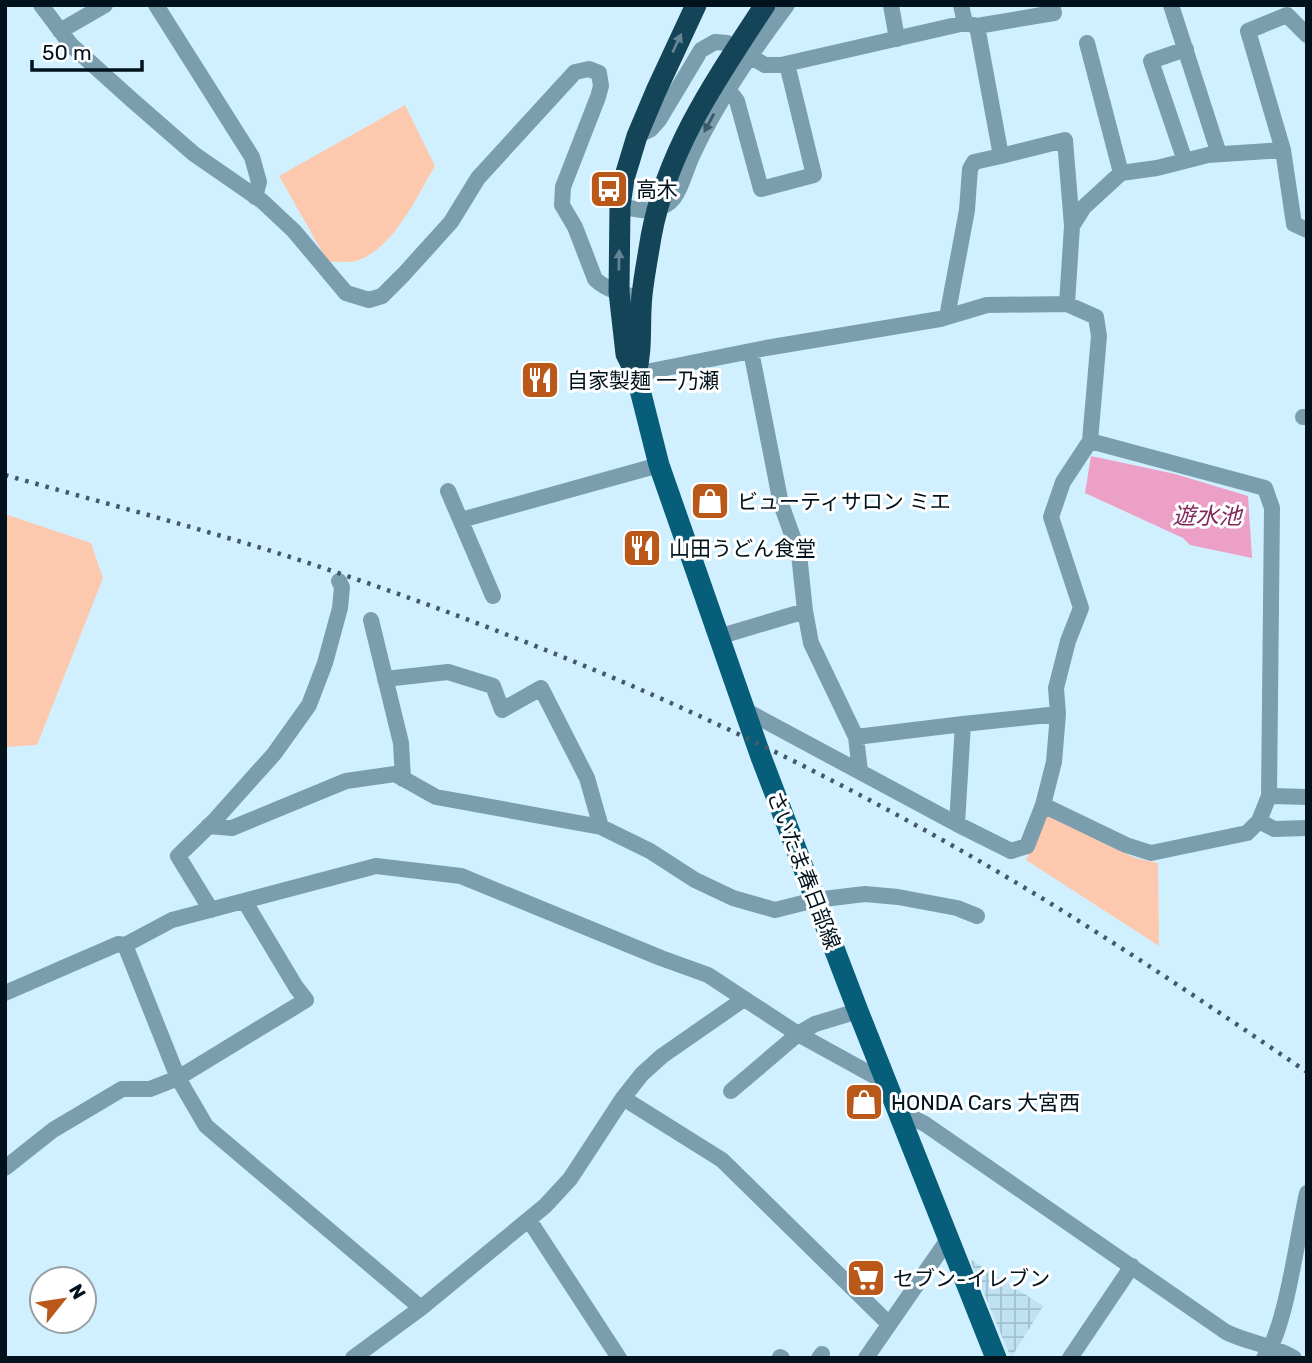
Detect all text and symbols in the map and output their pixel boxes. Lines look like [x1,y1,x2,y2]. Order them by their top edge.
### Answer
scale bar [32,28,142,72]
one-way arrow [671,33,683,53]
text: 50 m [42,40,92,65]
one-way arrow [703,113,715,133]
bus stop icon: 高木 [588,168,630,210]
place label: 高木 [636,177,678,202]
one-way arrow [614,248,625,270]
restaurant icon: 自家製麺 一乃瀬 [519,359,561,401]
place label: 自家製麺 一乃瀬 [567,368,719,393]
shop icon: ビューティサロン ミエ [689,480,731,522]
place label: ビューティサロン ミエ [737,489,951,514]
water label: 遊水池 [1173,502,1244,530]
restaurant icon: 山田うどん食堂 [621,527,663,569]
place label: 山田うどん食堂 [669,536,816,561]
street label: さいたま春日部線 [762,787,846,953]
shop icon: HONDA Cars 大宮西 [843,1081,885,1123]
place label: HONDA Cars 大宮西 [891,1090,1080,1115]
supermarket icon: セブン-イレブン [845,1257,887,1299]
north arrow [28,1265,98,1335]
place label: セブン-イレブン [893,1266,1050,1291]
text: N [64,1280,91,1303]

